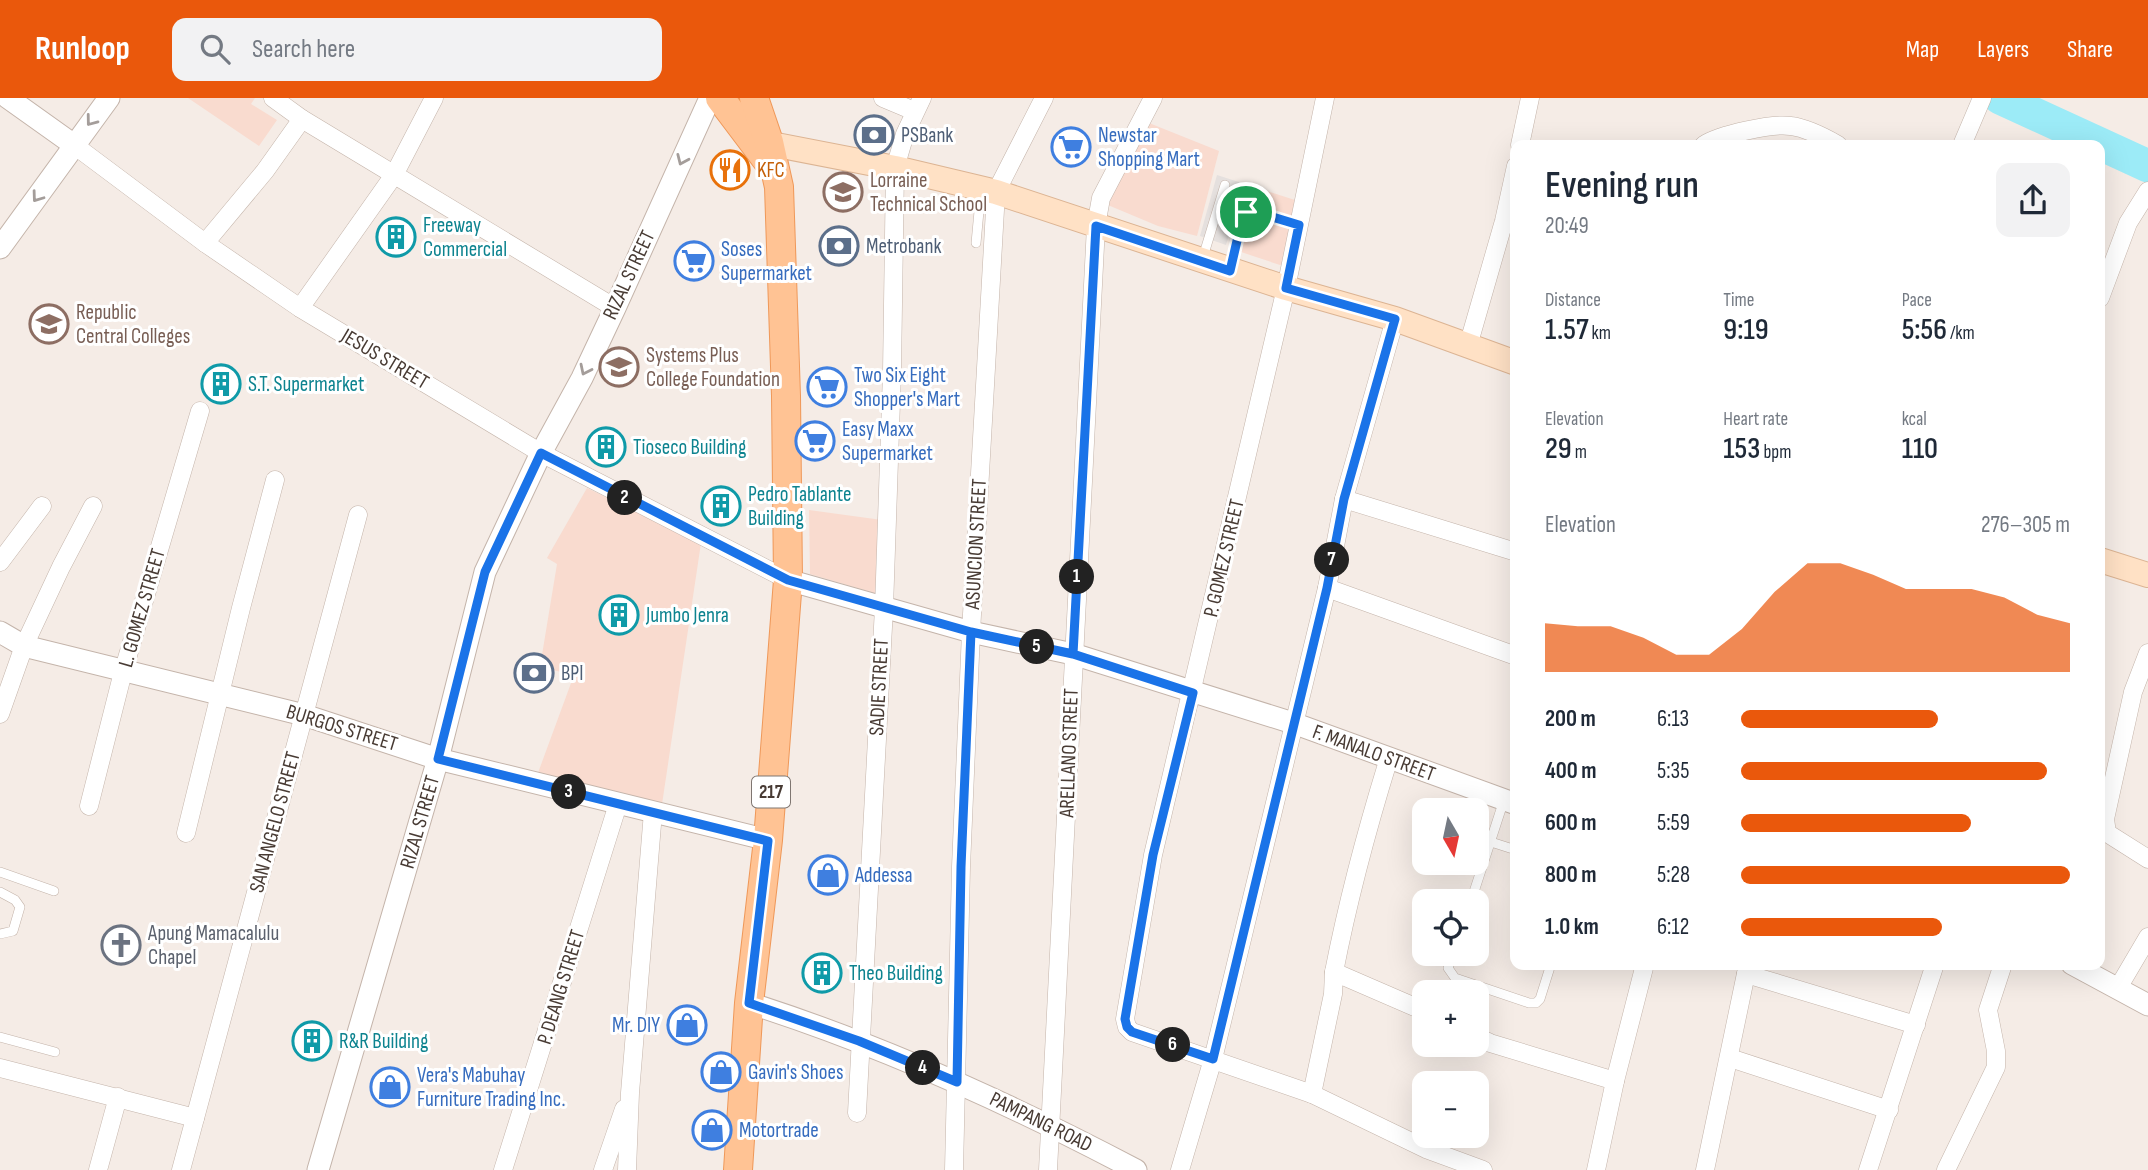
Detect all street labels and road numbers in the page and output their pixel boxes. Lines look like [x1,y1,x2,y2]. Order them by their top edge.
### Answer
street label: RIZAL STREET [597,226,661,324]
street label: JESUS STREET [336,323,434,395]
street label: ASUNCION STREET [960,478,992,611]
street label: P. GOMEZ STREET [1198,496,1250,619]
street label: L. GOMEZ STREET [113,545,171,670]
street label: SADIE STREET [864,637,894,736]
street label: ARELLANO STREET [1054,687,1084,819]
street label: BURGOS STREET [283,699,401,757]
street label: F. MANALO STREET [1309,719,1439,787]
street label: SAN ANGELO STREET [244,748,306,895]
street label: RIZAL STREET [395,772,445,871]
road number: 217 [752,776,790,807]
street label: P. DEANG STREET [532,926,590,1047]
street label: PAMPANG ROAD [986,1086,1096,1158]

